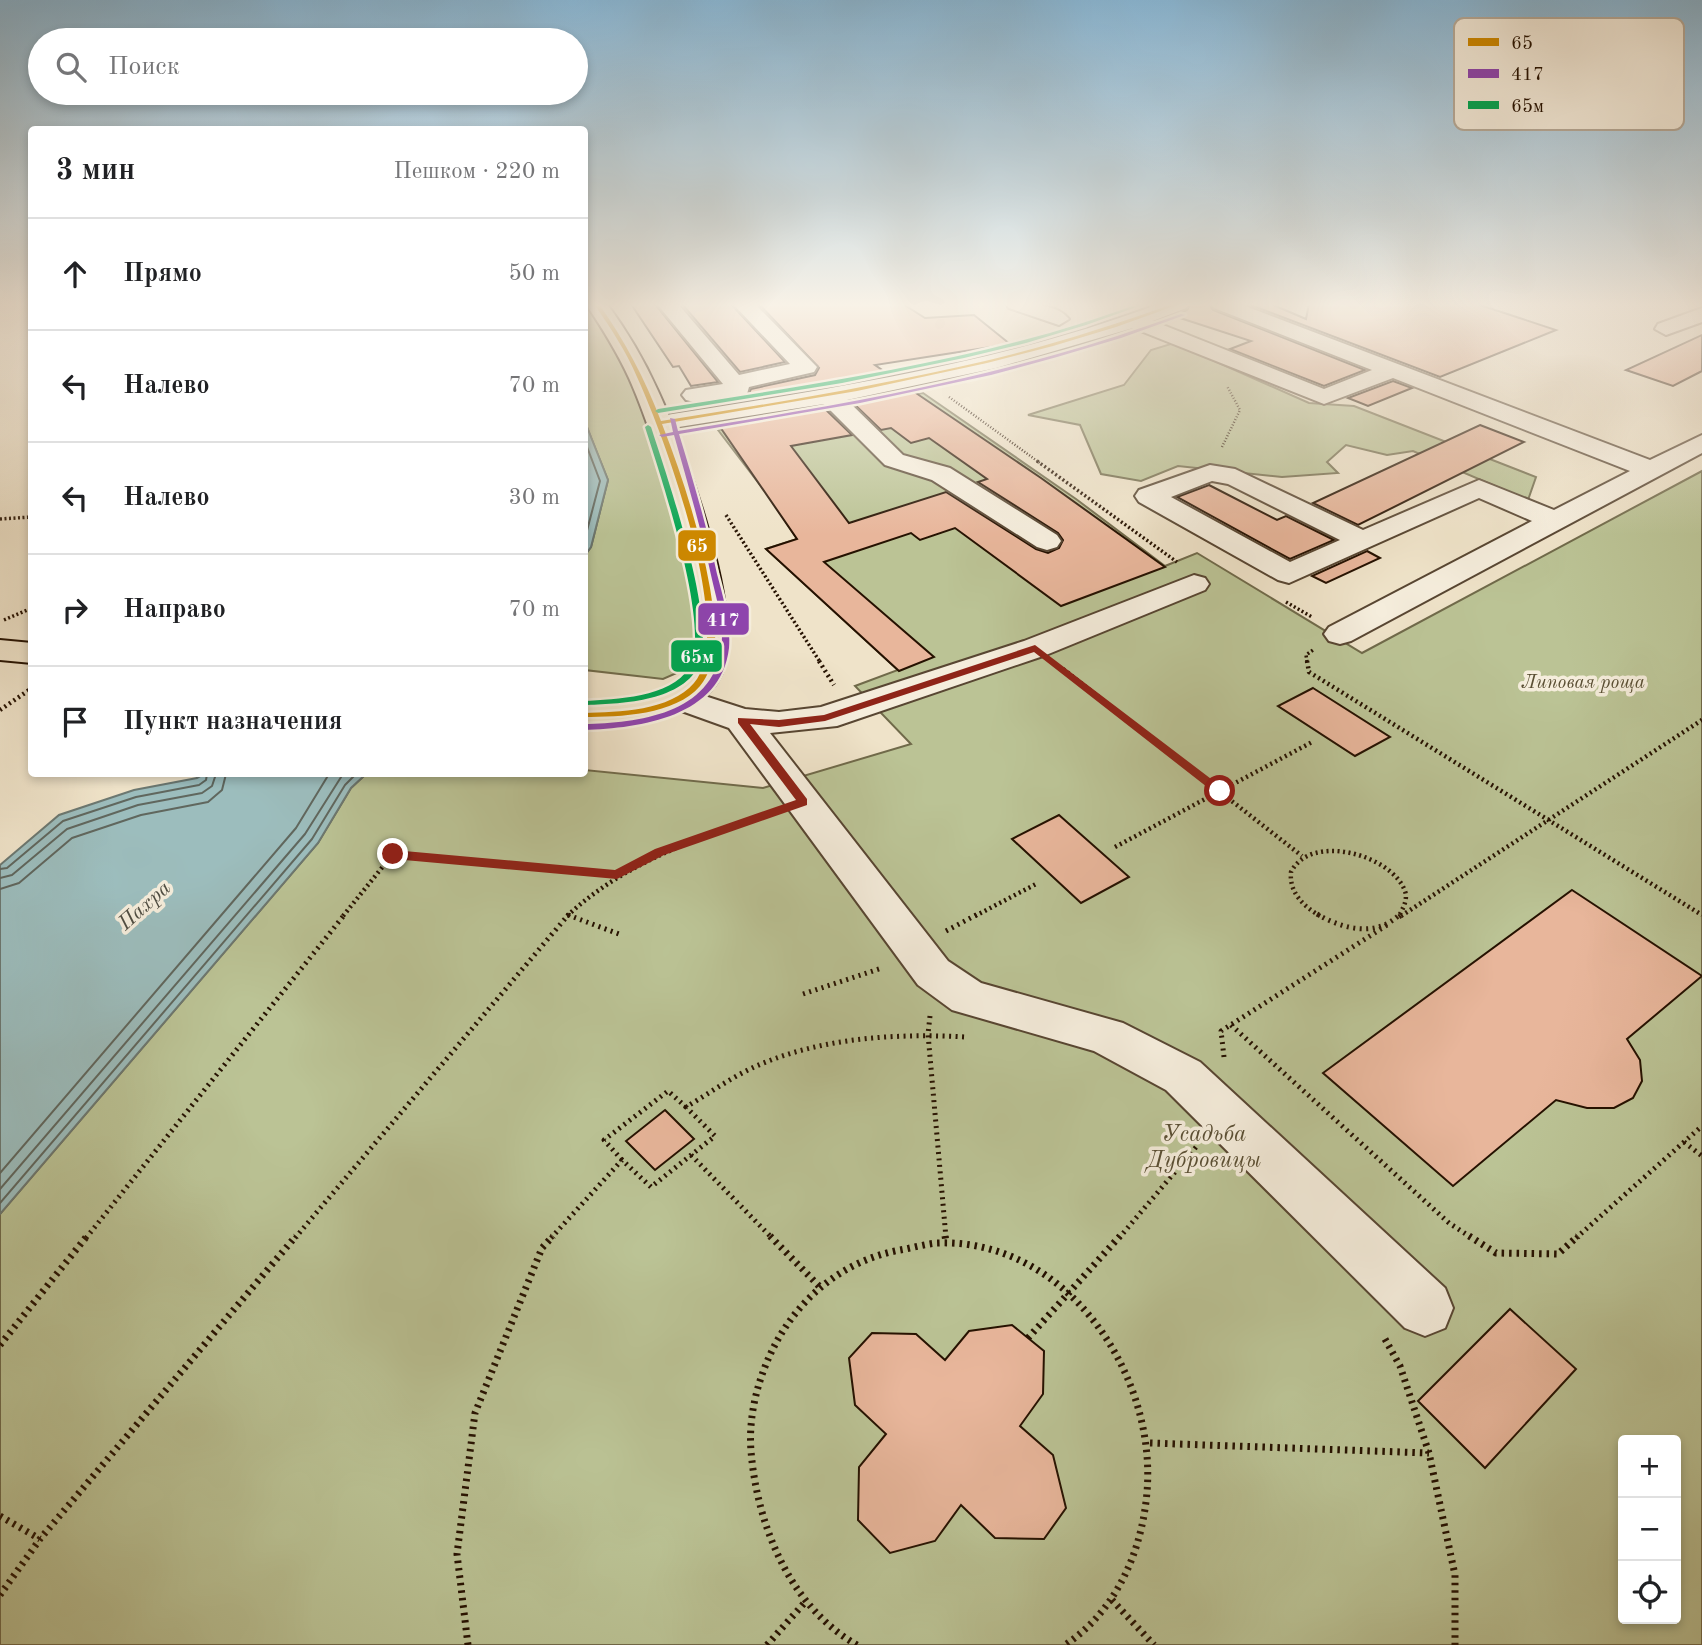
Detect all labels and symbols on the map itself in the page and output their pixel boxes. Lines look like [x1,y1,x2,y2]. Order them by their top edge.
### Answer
legend [1454,18,1684,130]
text: 65 [1511,35,1533,54]
text: 417 [1511,66,1544,85]
text: 65м [1511,98,1544,117]
line badge: 65 [677,529,717,562]
text: 65 [686,538,708,557]
line badge: 417 [697,602,750,636]
text: 417 [706,612,740,631]
line badge: 65м [670,639,723,673]
text: 65м [680,649,714,668]
park label: Липовая роща [1521,674,1645,693]
route start [1204,775,1235,806]
route end [377,838,408,869]
water label: Пахра [114,878,175,935]
park label: Усадьба Дубровицы [1144,1123,1261,1173]

